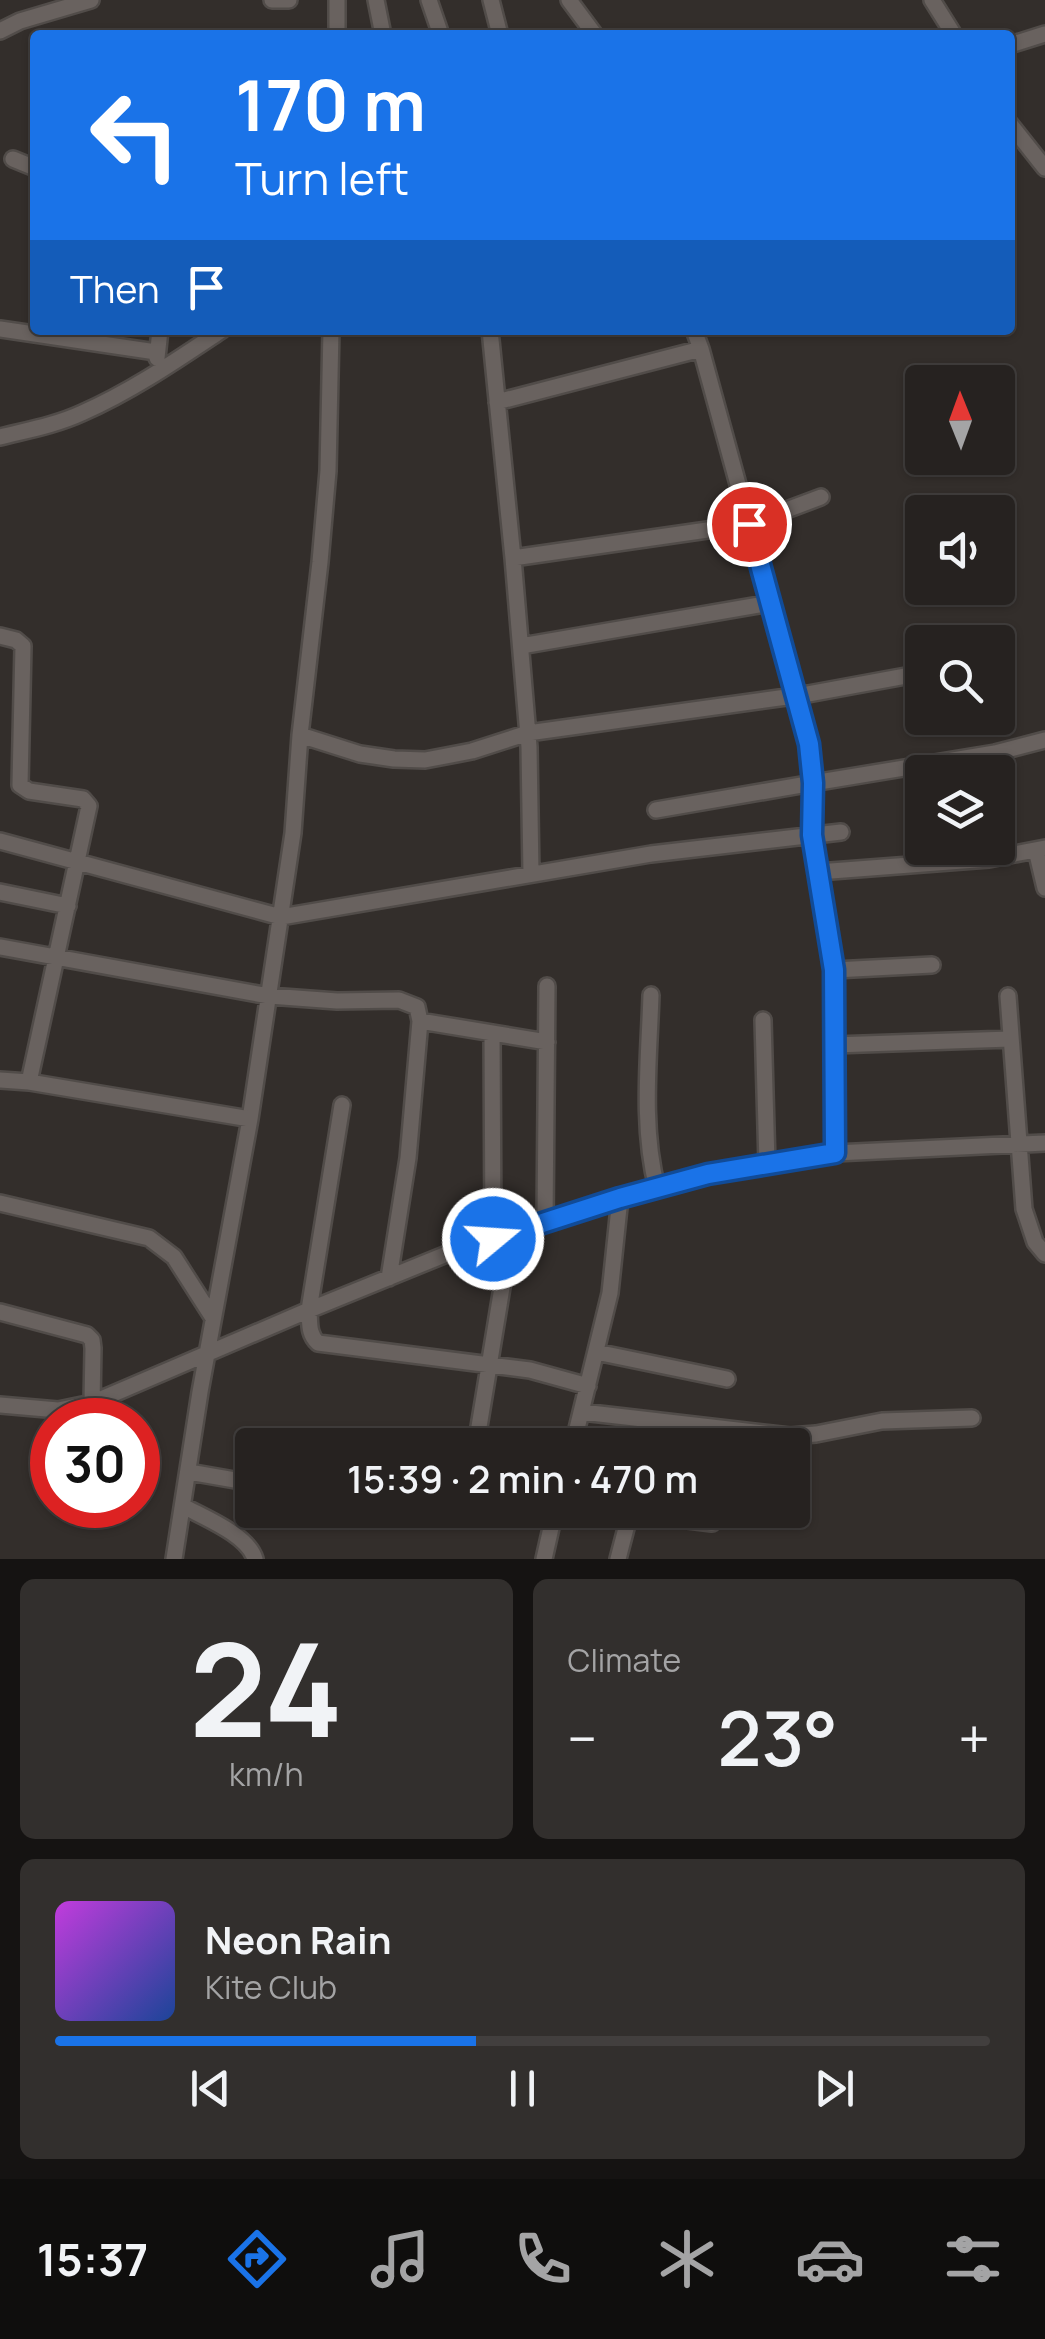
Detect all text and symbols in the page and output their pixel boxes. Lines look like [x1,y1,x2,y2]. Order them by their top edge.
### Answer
text: 170 m [235,56,426,152]
icon: left [70,70,200,200]
text: Turn left [235,147,409,209]
icon: arrive [179,260,234,315]
text: Then [70,262,159,314]
north arrow [905,365,1015,475]
map controls [905,365,1015,865]
pin [707,482,792,567]
button: sound [905,495,1015,605]
icon: arrive [722,497,777,552]
button: search [905,625,1015,735]
button: layers [905,755,1015,865]
position arrow [441,1187,545,1291]
speed limit sign: 30 [30,1398,160,1528]
text: 15:39 · 2 min · 470 m [347,1452,698,1504]
text: 24 [189,1598,343,1776]
text: Climate [568,1638,681,1682]
text: 23° [717,1686,838,1789]
text: − [568,1700,597,1776]
text: + [958,1700,990,1776]
text: km/h [229,1752,303,1796]
text: Neon Rain [205,1913,391,1965]
text: Kite Club [205,1965,337,2009]
icon: previous [183,2061,238,2116]
icon: pause [495,2061,550,2116]
icon: next [807,2061,862,2116]
icon: directions [222,2224,292,2294]
icon: music [365,2224,435,2294]
icon: phone [508,2224,578,2294]
icon: climate [652,2224,722,2294]
icon: car [795,2224,865,2294]
icon: filters [938,2224,1008,2294]
text: 15:37 [37,2228,148,2290]

